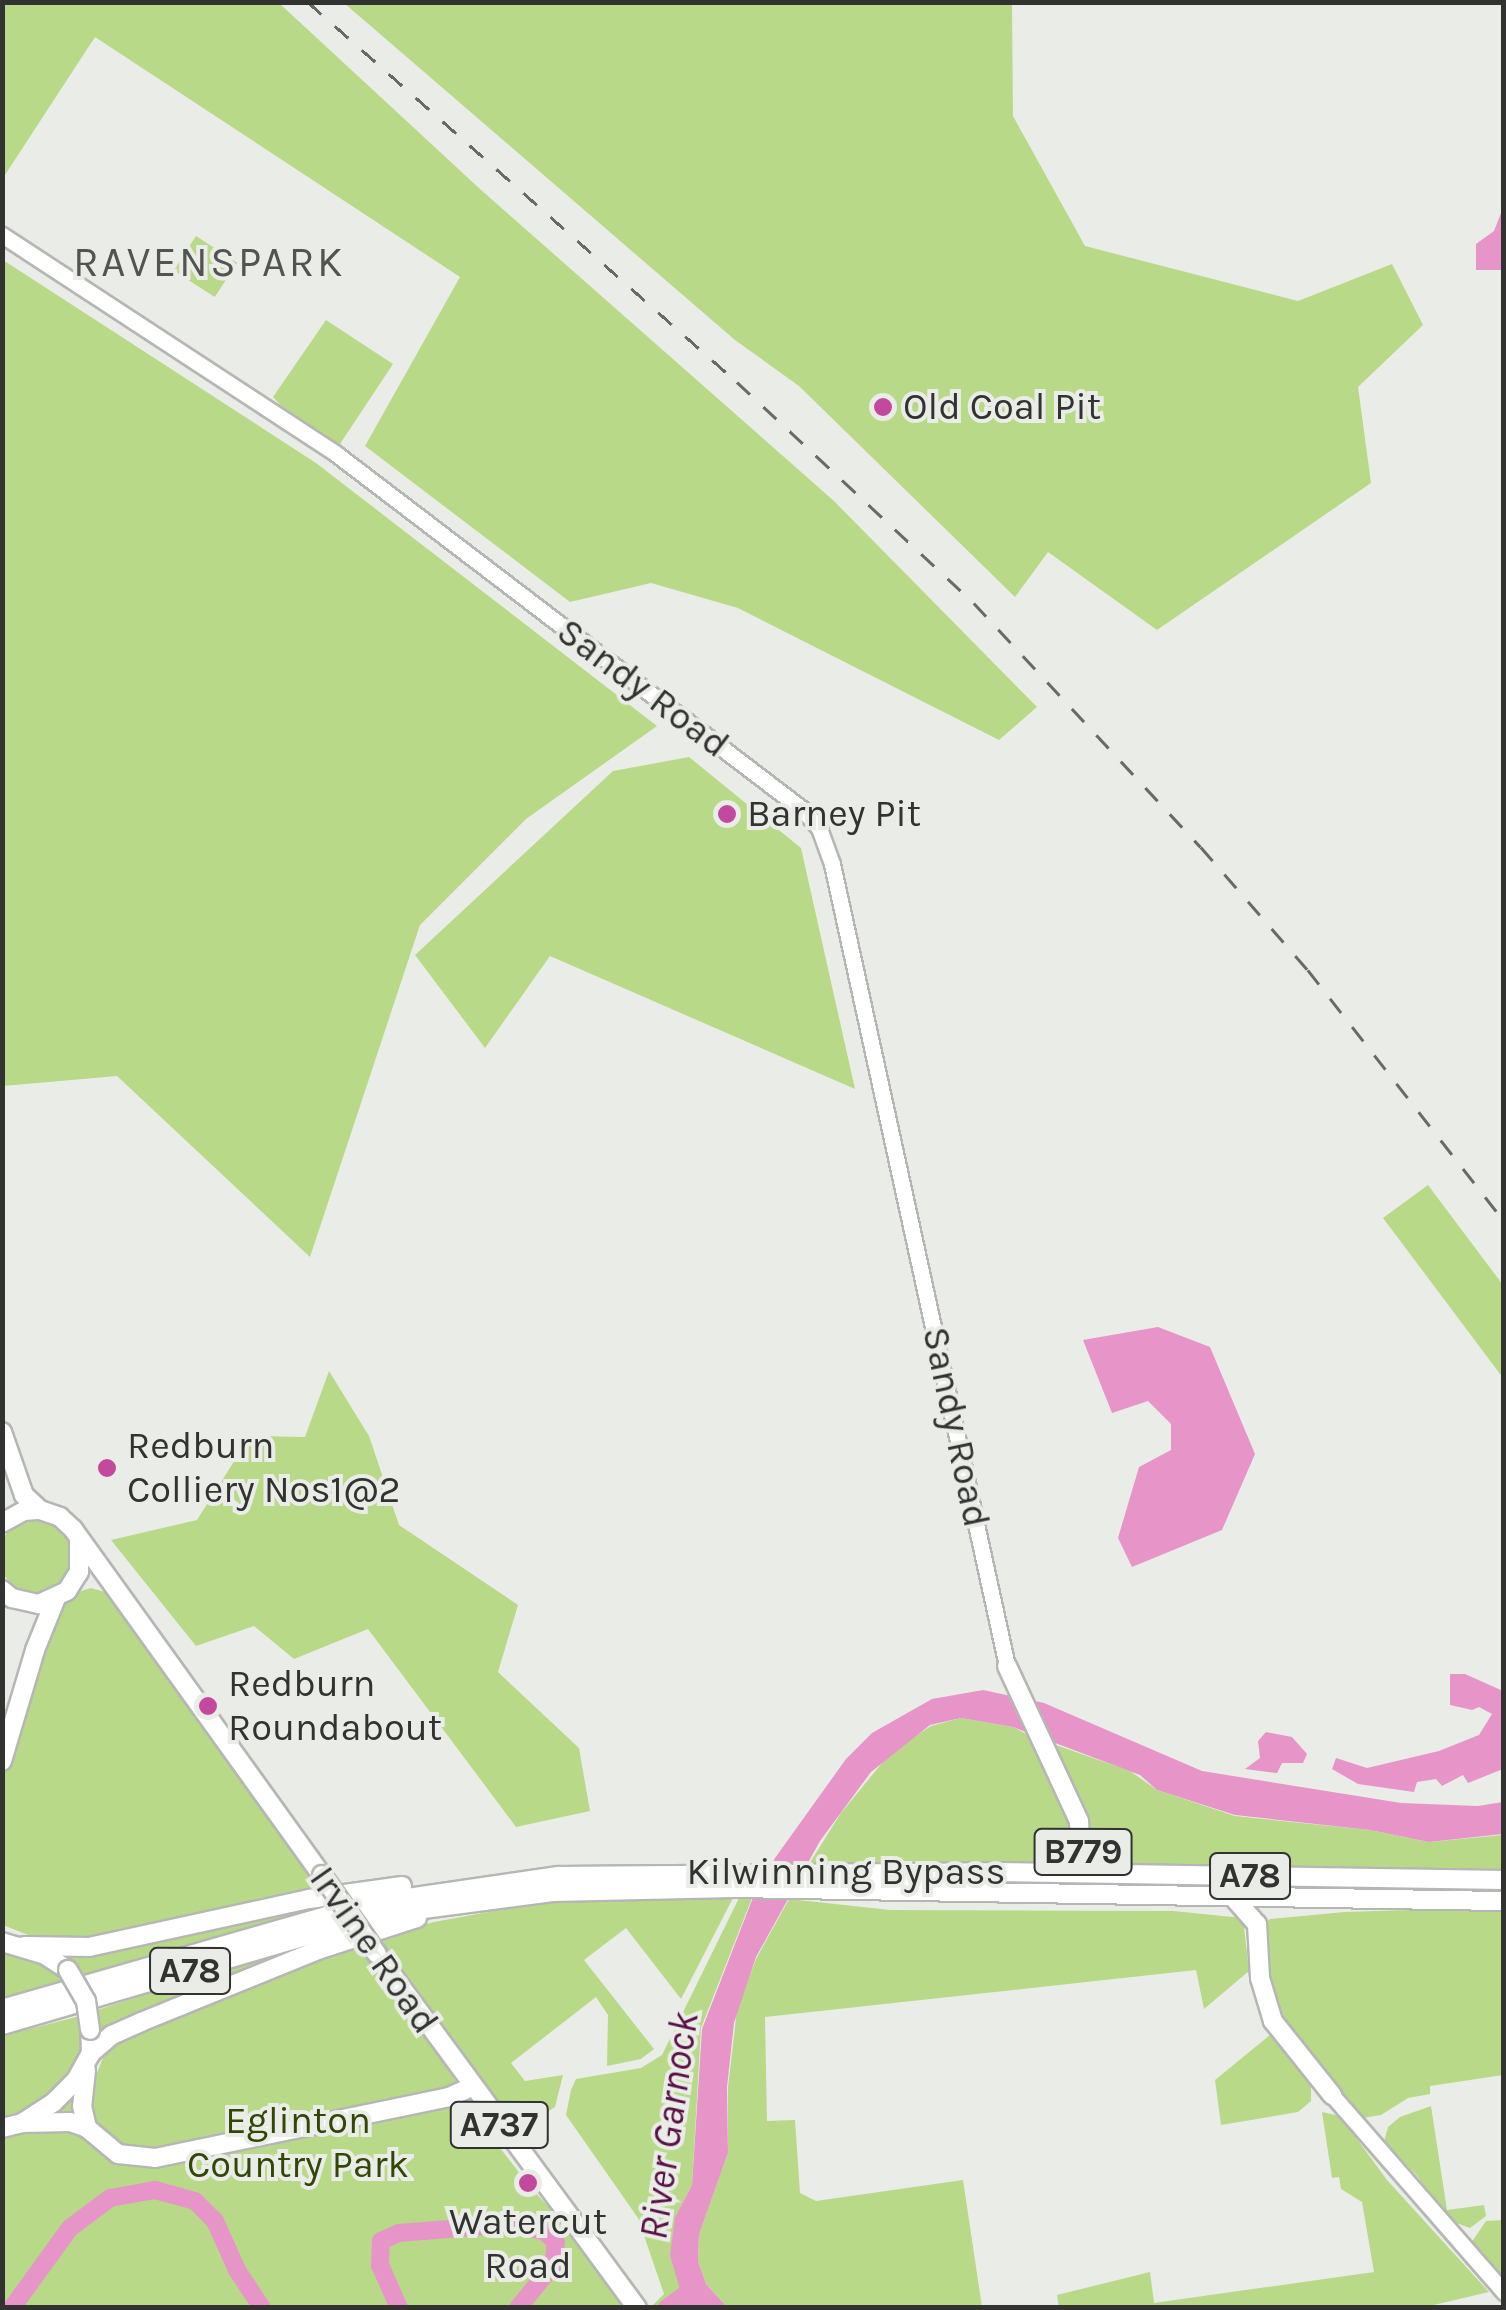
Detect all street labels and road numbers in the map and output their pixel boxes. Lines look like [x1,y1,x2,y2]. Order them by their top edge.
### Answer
street label: Sandy Road [548,609,738,767]
street label: Sandy Road [913,1323,999,1531]
road number: B779 [1033,1822,1133,1882]
road number: A78 [1208,1846,1292,1906]
street label: Kilwinning Bypass [687,1849,1005,1895]
street label: Irvine Road [300,1858,448,2042]
road number: A78 [148,1941,232,2001]
road number: A737 [449,2095,549,2155]

